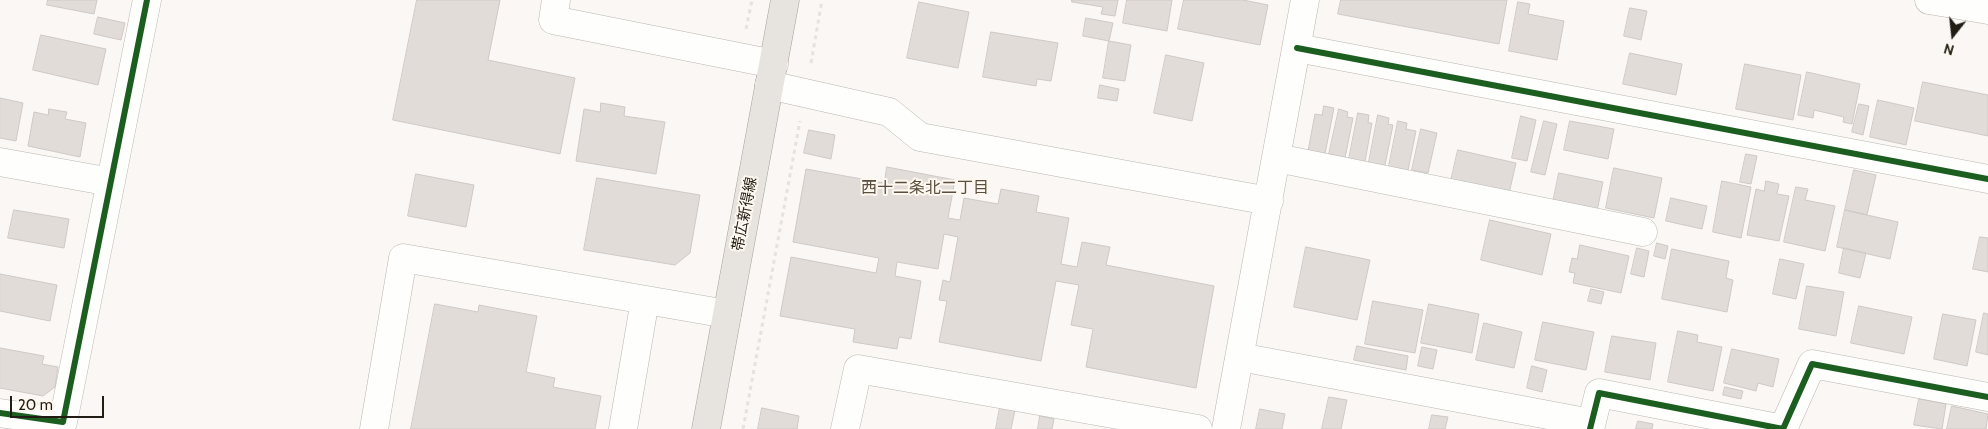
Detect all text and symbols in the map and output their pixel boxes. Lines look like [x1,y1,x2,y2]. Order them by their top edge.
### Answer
north arrow [1928,10,1978,60]
text: N [1942,39,1956,59]
street label: 帯広新得線 [729,175,761,253]
district label: 西十二条北二丁目 [861,178,989,198]
scale bar [12,386,106,418]
text: 20 m [18,396,53,414]

